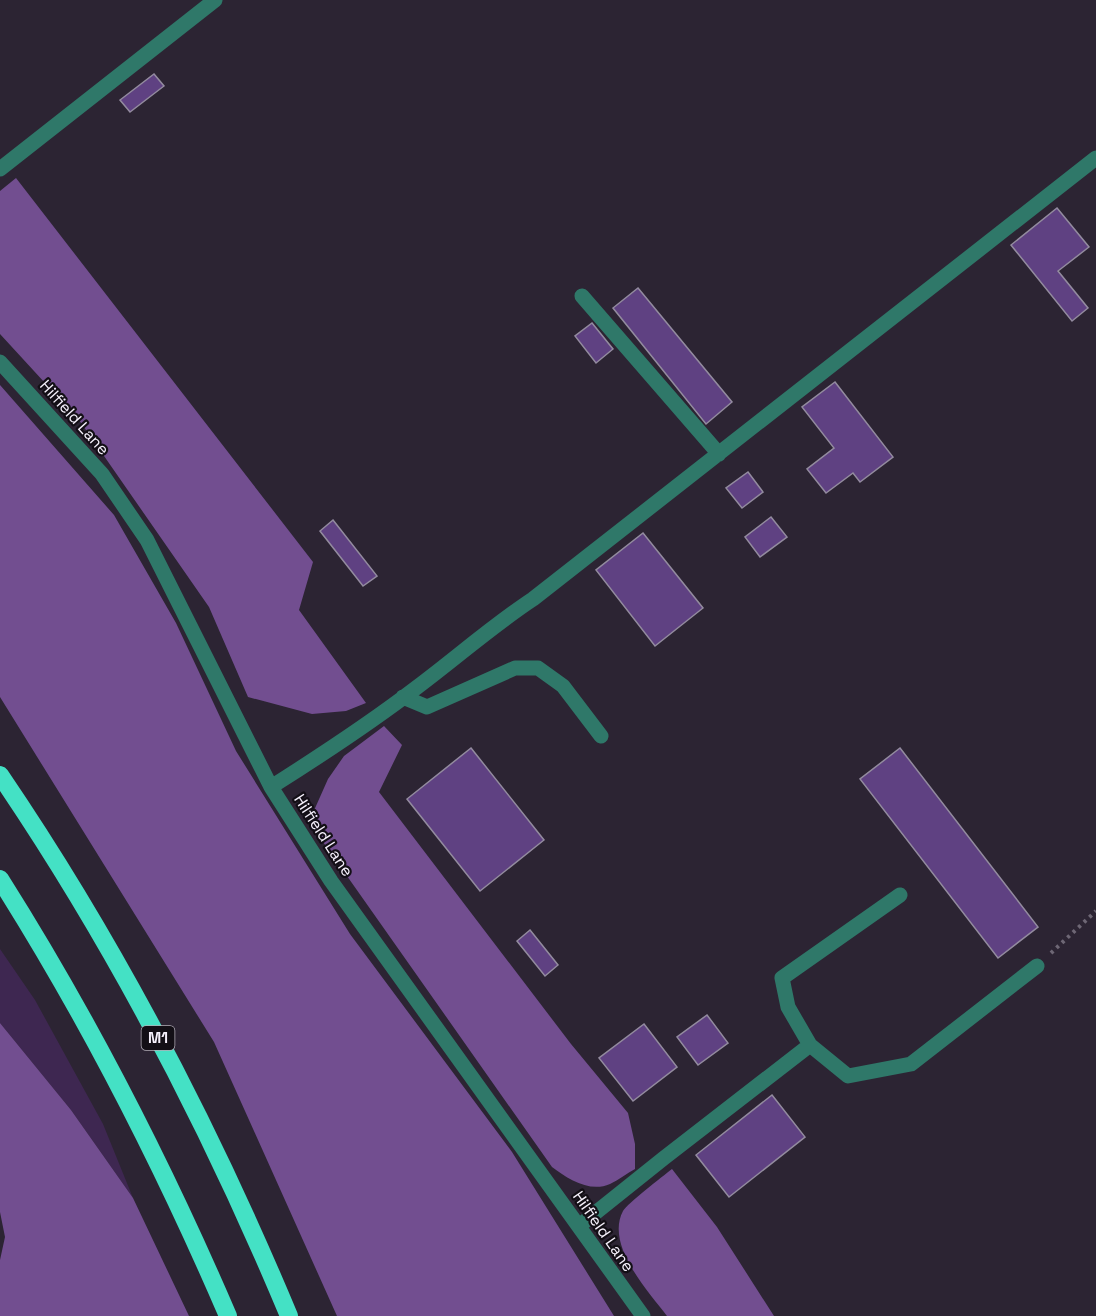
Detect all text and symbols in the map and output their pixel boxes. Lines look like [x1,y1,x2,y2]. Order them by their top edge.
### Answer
street label: Hilfield Lane [35,375,114,459]
street label: Hilfield Lane [289,790,358,880]
road number: M1 [142,1026,174,1050]
street label: Hilfield Lane [568,1187,639,1276]

